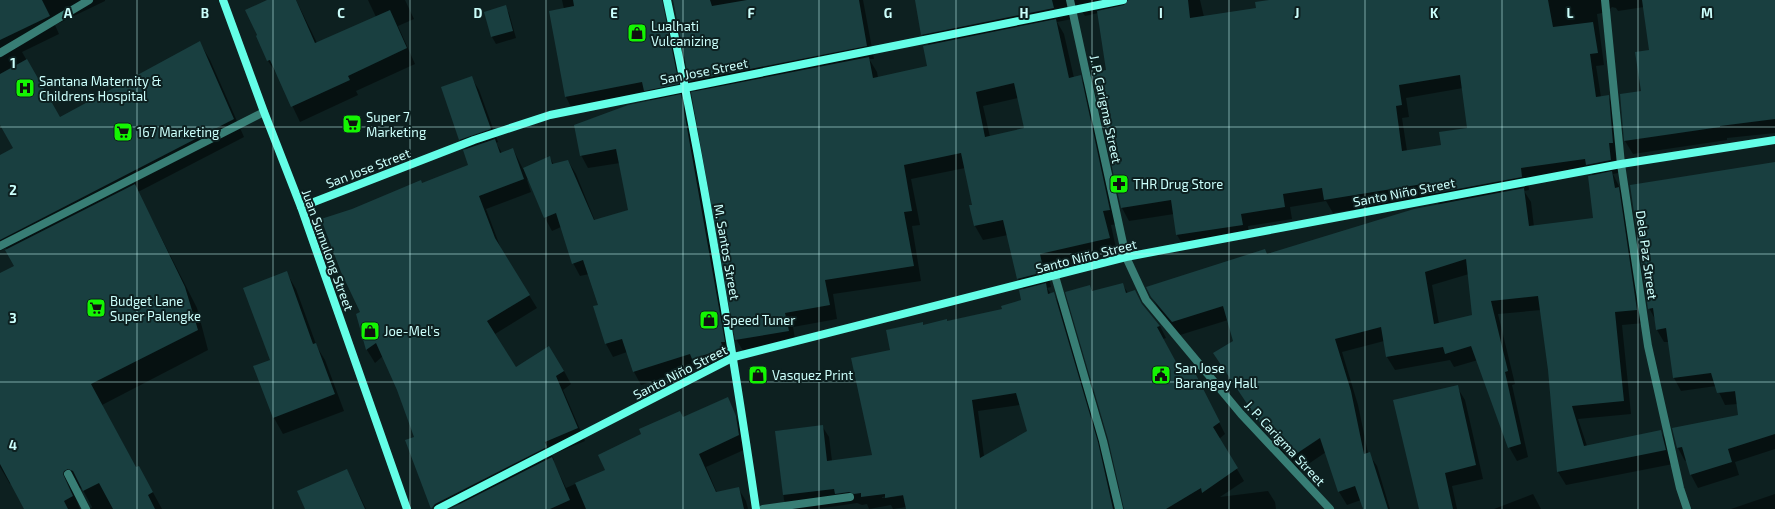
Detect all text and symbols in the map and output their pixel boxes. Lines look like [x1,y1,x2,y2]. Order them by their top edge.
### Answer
text: A [64,5,73,21]
text: B [201,5,209,21]
text: C [337,5,345,21]
text: D [474,5,483,21]
text: E [610,5,618,21]
text: F [747,5,755,21]
text: G [884,5,892,21]
text: H [1020,5,1029,21]
text: I [1159,5,1163,21]
text: J [1295,5,1299,21]
text: K [1430,5,1439,21]
text: L [1567,5,1574,21]
text: M [1701,5,1713,21]
place label: Lualhati Vulcanizing [651,18,719,49]
shop icon: Lualhati Vulcanizing [626,22,648,44]
street label: J. P. Carigma Street [1087,53,1125,165]
text: 1 [10,55,16,71]
street label: San Jose Street [659,55,749,87]
place label: Santana Maternity & Childrens Hospital [39,73,162,104]
hospital icon: Santana Maternity & Childrens Hospital [14,77,36,99]
place label: Super 7 Marketing [366,109,426,140]
supermarket icon: Super 7 Marketing [341,113,363,135]
supermarket icon: 167 Marketing [112,121,134,143]
place label: 167 Marketing [137,124,219,140]
street label: San Jose Street [324,145,412,191]
pharmacy icon: THR Drug Store [1108,173,1130,195]
street label: Santo Niño Street [1352,174,1456,210]
place label: THR Drug Store [1133,176,1223,192]
text: 2 [9,182,17,198]
street label: Juan Sumulong Street [299,187,357,313]
street label: M. Santos Street [711,203,743,301]
street label: Dela Paz Street [1633,209,1661,301]
street label: Santo Niño Street [1034,236,1138,276]
place label: Budget Lane Super Palengke [110,293,201,324]
supermarket icon: Budget Lane Super Palengke [85,297,107,319]
shop icon: Speed Tuner [698,309,720,331]
text: 3 [9,310,17,326]
place label: Speed Tuner [723,312,795,328]
shop icon: Joe-Mel's [359,320,381,342]
place label: Joe-Mel's [384,323,440,339]
street label: Santo Niño Street [630,341,730,403]
place label: San Jose Barangay Hall [1175,360,1258,391]
shop icon: Vasquez Print [747,364,769,386]
public building icon: San Jose Barangay Hall [1150,364,1172,386]
place label: Vasquez Print [772,367,853,383]
street label: J. P. Carigma Street [1241,397,1329,489]
text: 4 [9,437,17,453]

